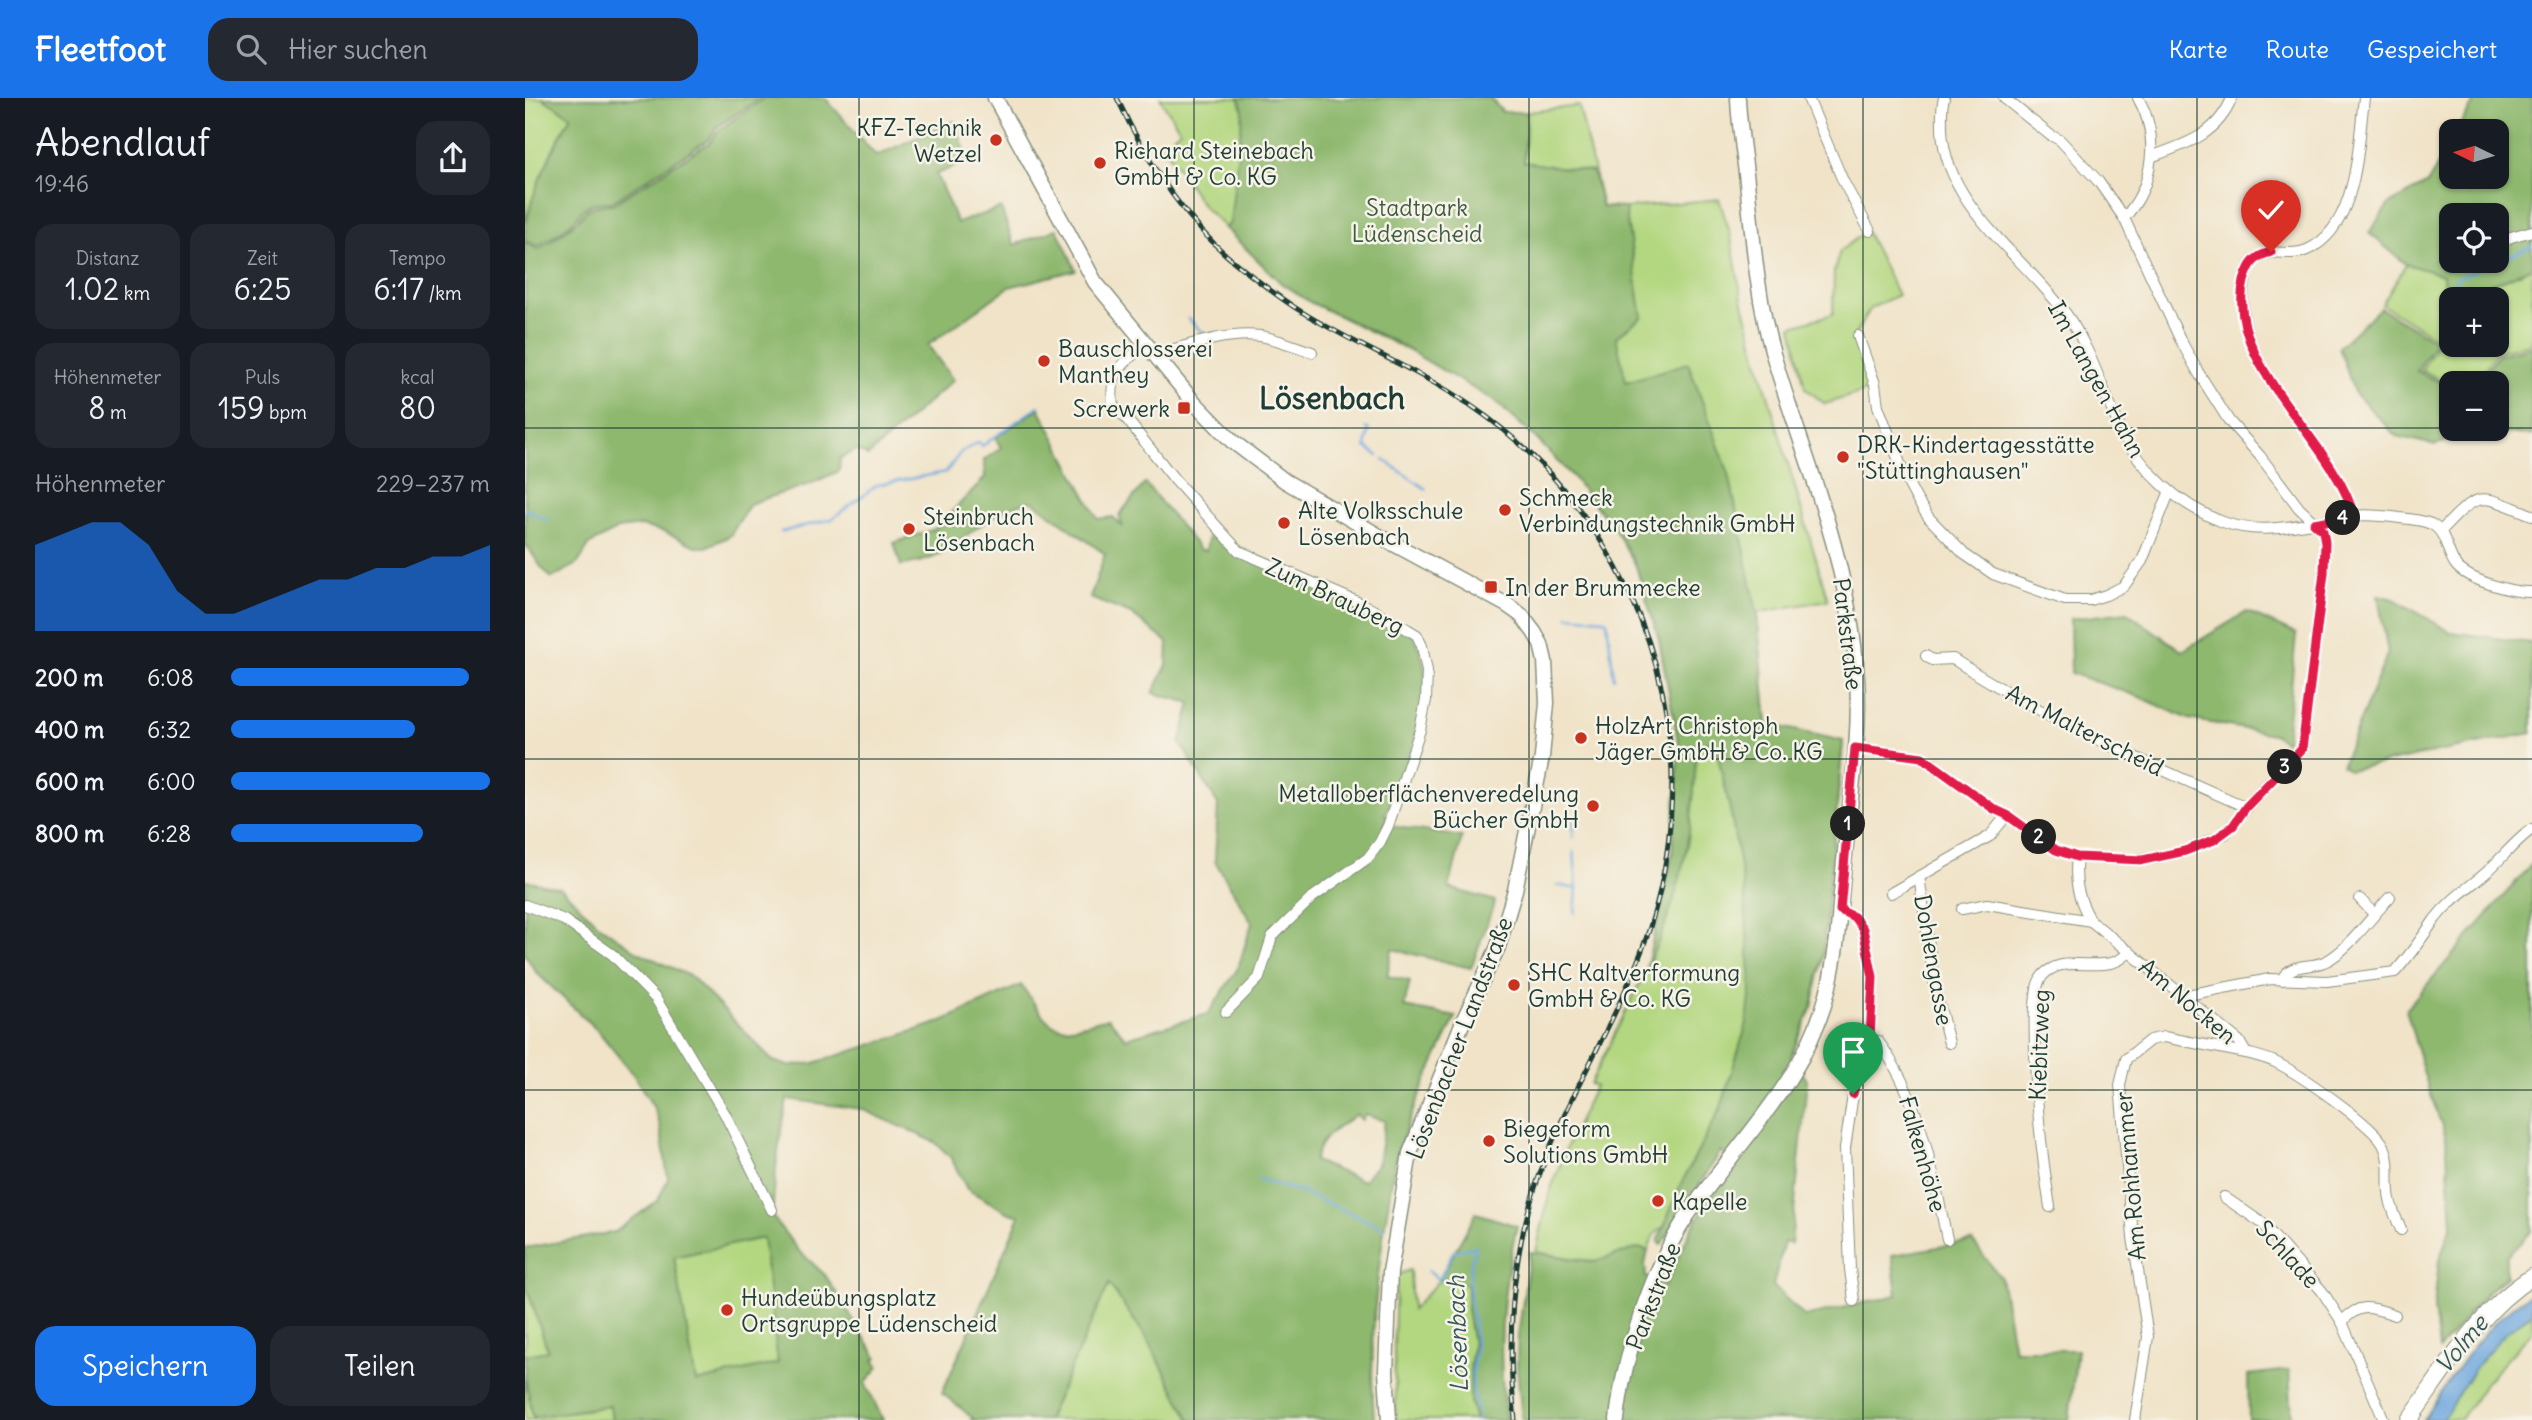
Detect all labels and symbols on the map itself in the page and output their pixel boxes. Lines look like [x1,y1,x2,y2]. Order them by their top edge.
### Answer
place label: KFZ-Technik Wetzel [856,113,982,168]
north arrow [2439,119,2509,189]
marker: KFZ-Technik Wetzel [988,132,1004,148]
place label: Richard Steinebach GmbH & Co. KG [1114,136,1314,191]
marker: Richard Steinebach GmbH & Co. KG [1092,155,1108,171]
pin [2241,180,2301,252]
park label: Stadtpark Lüdenscheid [1351,193,1483,248]
street label: Im Langen Hahn [2042,296,2152,462]
place label: Bauschlosserei Manthey [1058,334,1213,389]
marker: Bauschlosserei Manthey [1036,353,1052,369]
district label: Lösenbach [1259,379,1405,417]
place label: Screwerk [1073,394,1170,423]
marker: Screwerk [1176,400,1192,416]
place label: DRK-Kindertagesstätte "Stüttinghausen" [1857,430,2095,485]
marker: DRK-Kindertagesstätte "Stüttinghausen" [1835,449,1851,465]
place label: Schmeck Verbindungstechnik GmbH [1519,483,1796,538]
place label: Alte Volksschule Lösenbach [1298,496,1463,551]
pin: 4 [2325,500,2361,536]
place label: Steinbruch Lösenbach [923,502,1035,557]
marker: Schmeck Verbindungstechnik GmbH [1497,502,1513,518]
marker: Alte Volksschule Lösenbach [1276,515,1292,531]
marker: Steinbruch Lösenbach [901,521,917,537]
street label: Zum Brauberg [1261,551,1409,641]
place label: In der Brummecke [1505,573,1701,602]
street label: Parkstraße [1827,576,1869,692]
marker: In der Brummecke [1483,579,1499,595]
street label: Am Malterscheid [2001,678,2169,782]
place label: HolzArt Christoph Jäger GmbH & Co. KG [1595,711,1823,766]
marker: HolzArt Christoph Jäger GmbH & Co. KG [1573,730,1589,746]
pin: 3 [2267,750,2303,784]
place label: Metalloberflächenveredelung Bücher GmbH [1278,779,1579,834]
marker: Metalloberflächenveredelung Bücher GmbH [1585,798,1601,814]
pin: 1 [1831,806,1865,842]
pin: 2 [2021,820,2057,854]
street label: Dohlengasse [1908,892,1960,1028]
street label: Lösenbacher Landstraße [1399,913,1519,1163]
street label: Am Nocken [2133,952,2243,1050]
place label: SHC Kaltverformung GmbH & Co. KG [1528,958,1740,1013]
marker: SHC Kaltverformung GmbH & Co. KG [1506,977,1522,993]
street label: Kiebitzweg [2023,989,2055,1101]
pin [1823,1022,1883,1094]
street label: Am Rohhammer [2108,1090,2152,1262]
street label: Falkenhöhe [1893,1093,1953,1215]
place label: Biegeform Solutions GmbH [1503,1114,1668,1169]
marker: Biegeform Solutions GmbH [1481,1133,1497,1149]
place label: Kapelle [1672,1187,1747,1216]
marker: Kapelle [1650,1193,1666,1209]
street label: Schlade [2250,1214,2326,1294]
street label: Parkstraße [1619,1238,1687,1354]
water label: Lösenbach [1440,1274,1474,1393]
place label: Hundeübungsplatz Ortsgruppe Lüdenscheid [741,1283,997,1338]
marker: Hundeübungsplatz Ortsgruppe Lüdenscheid [719,1302,735,1318]
water label: Volme [2428,1307,2495,1379]

